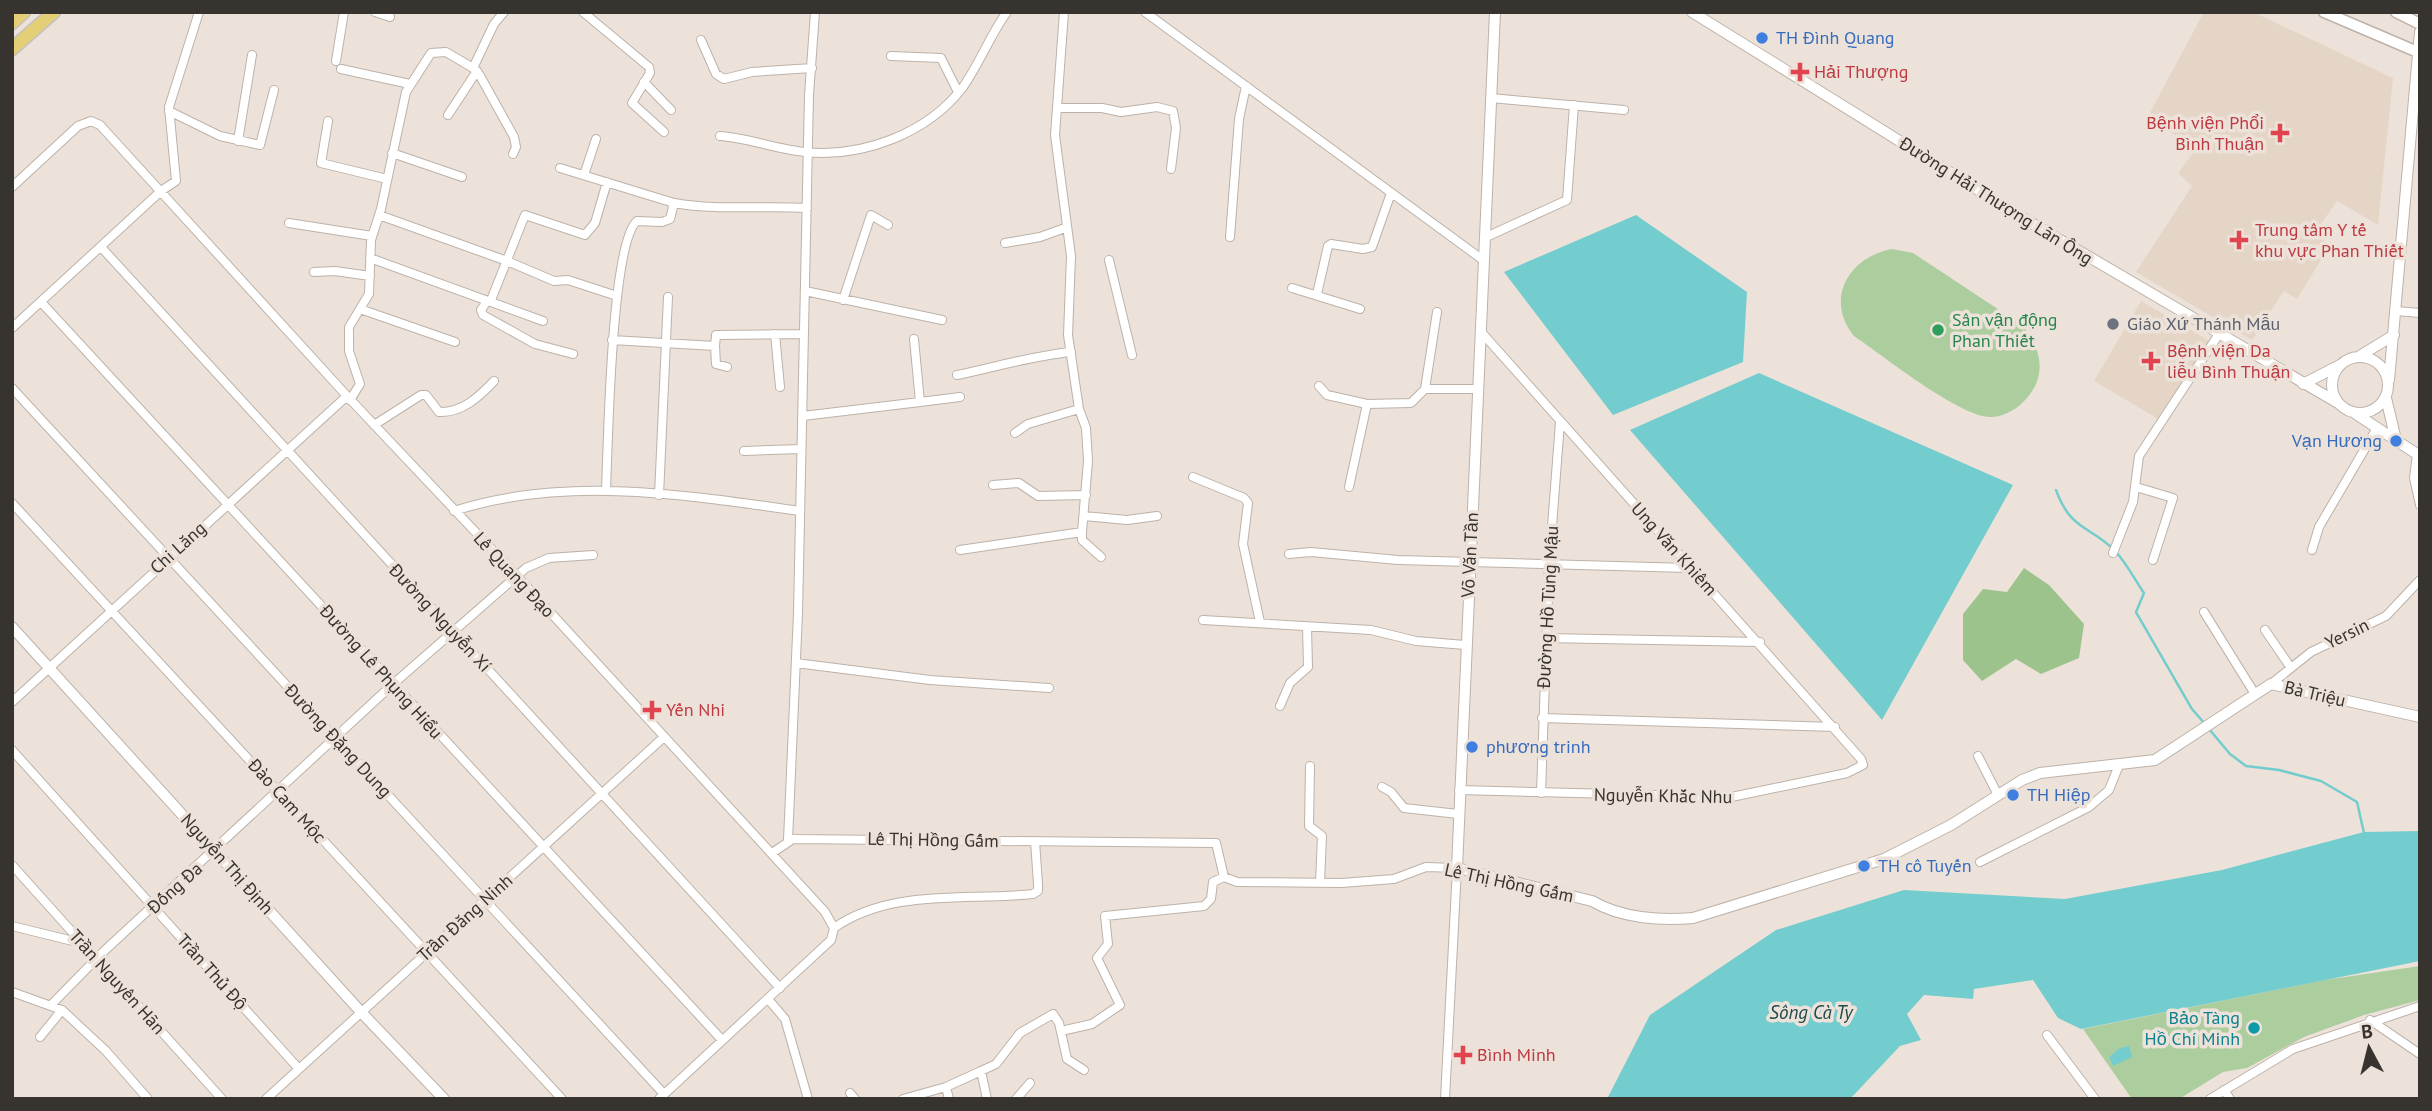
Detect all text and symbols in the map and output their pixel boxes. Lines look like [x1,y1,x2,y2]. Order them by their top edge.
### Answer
place label: TH Đình Quang [1776,26,1895,49]
marker: TH Đình Quang [1754,30,1770,46]
place label: Hải Thượng [1814,60,1908,83]
marker: Hải Thượng [1792,64,1808,80]
place label: Bệnh viện Phổi Bình Thuận [2146,111,2264,155]
marker: Bệnh viện Phổi Bình Thuận [2270,123,2290,143]
street label: Đường Hải Thượng Lãn Ông [1894,131,2097,270]
place label: Trung tâm Y tế khu vực Phan Thiết [2255,218,2404,262]
marker: Trung tâm Y tế khu vực Phan Thiết [2229,230,2249,250]
place label: Sân vận động Phan Thiết [1952,308,2057,352]
place label: Giáo Xứ Thánh Mẫu [2127,312,2280,335]
marker: Giáo Xứ Thánh Mẫu [2105,316,2121,332]
marker: Sân vận động Phan Thiết [1930,322,1946,338]
place label: Bệnh viện Da liễu Bình Thuận [2167,339,2290,383]
marker: Bệnh viện Da liễu Bình Thuận [2141,351,2161,371]
place label: Vạn Hương [2291,429,2382,452]
marker: Vạn Hương [2388,433,2404,449]
street label: Ung Văn Khiêm [1626,497,1722,600]
street label: Võ Văn Tần [1456,512,1483,599]
street label: Chi Lăng [145,516,210,579]
street label: Đường Hồ Tùng Mậu [1532,525,1563,690]
street label: Lê Quang Đạo [469,527,560,622]
street label: Đường Nguyễn Xí [384,558,497,677]
street label: Đường Lê Phụng Hiểu [314,599,448,744]
street label: Yersin [2321,613,2373,654]
street label: Bà Triệu [2282,675,2348,712]
street label: Đường Đặng Dung [279,678,397,802]
place label: Yến Nhi [666,698,725,721]
marker: Yến Nhi [644,702,660,718]
place label: phương trinh [1486,735,1591,758]
marker: phương trinh [1464,739,1480,755]
street label: Đào Cam Mộc [243,753,331,848]
street label: Nguyễn Khắc Nhu [1594,783,1732,808]
place label: TH Hiệp [2027,783,2091,806]
marker: TH Hiệp [2005,787,2021,803]
street label: Nguyễn Thị Định [176,808,279,919]
street label: Lê Thị Hồng Gấm [867,827,999,852]
place label: TH cô Tuyến [1878,854,1971,877]
street label: Đống Đa [141,857,207,919]
street label: Lê Thị Hồng Gấm [1443,858,1576,907]
marker: TH cô Tuyến [1856,858,1872,874]
street label: Trần Đăng Ninh [412,869,517,967]
street label: Trần Nguyên Hãn [64,924,170,1039]
street label: Trần Thủ Độ [172,929,253,1015]
water label: Sông Cà Ty [1769,1000,1854,1024]
place label: Bảo Tàng Hồ Chí Minh [2145,1006,2240,1050]
north arrow [2334,1013,2404,1083]
text: B [2360,1019,2374,1044]
marker: Bảo Tàng Hồ Chí Minh [2246,1020,2262,1036]
place label: Bình Minh [1477,1043,1556,1066]
marker: Bình Minh [1455,1047,1471,1063]

